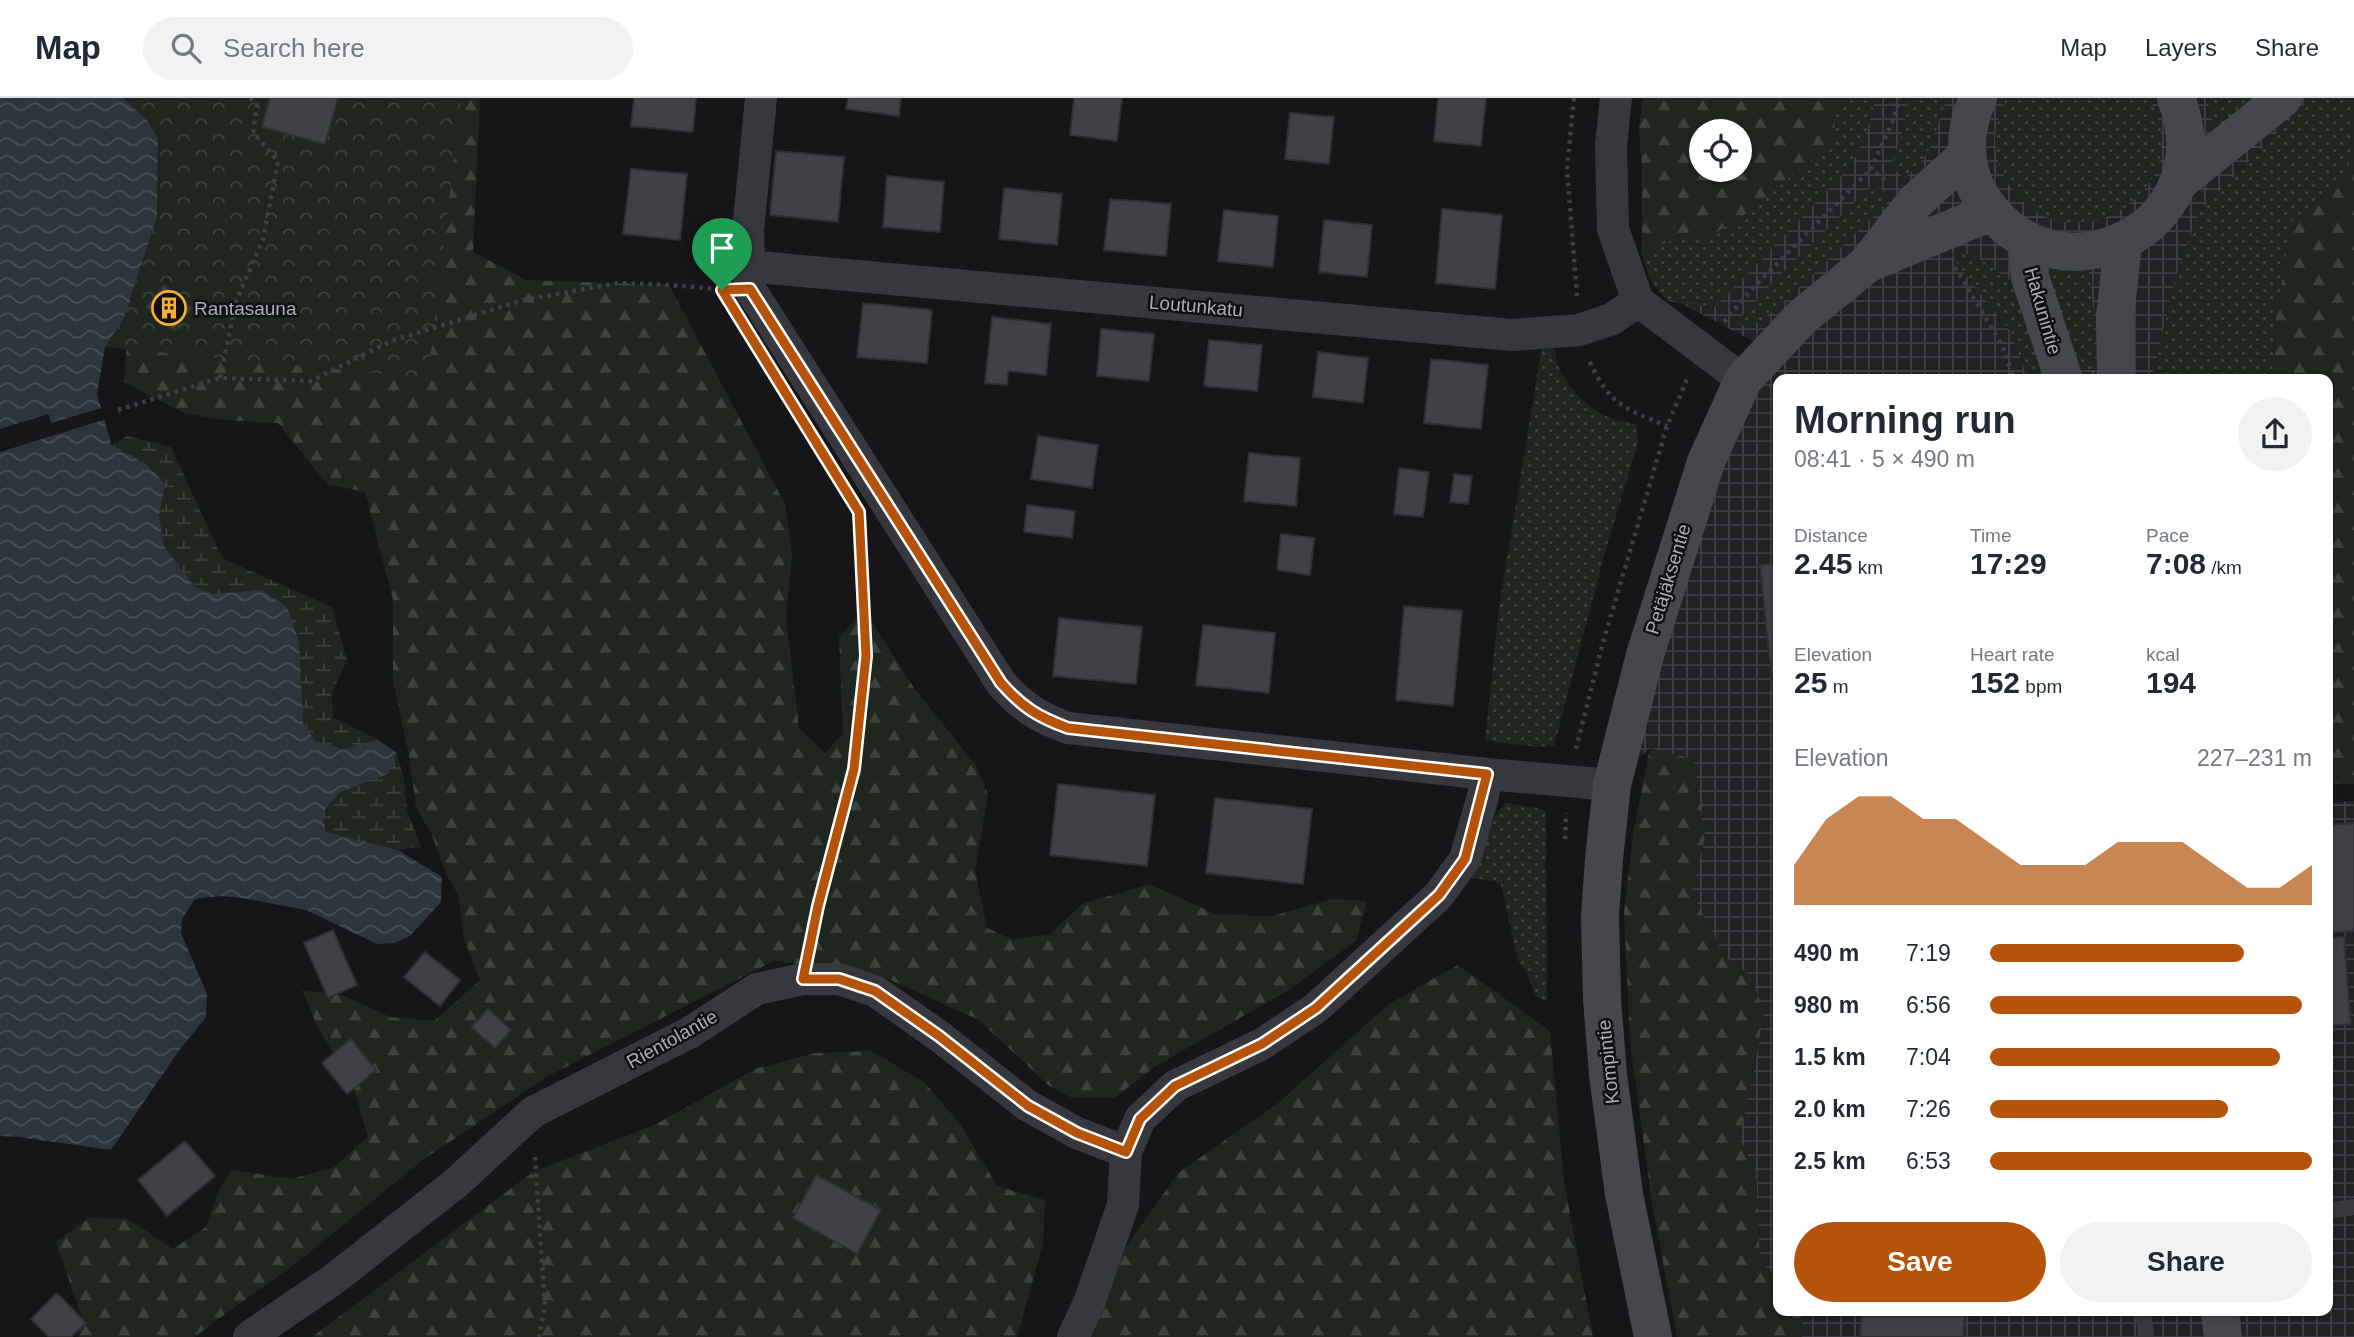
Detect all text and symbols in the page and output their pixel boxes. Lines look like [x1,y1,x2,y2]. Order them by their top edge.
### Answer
search box [143,17,633,80]
text: Map [35,29,101,66]
icon: search [167,29,205,67]
text: Search here [223,33,365,63]
text: Map [2060,34,2107,61]
text: Layers [2145,34,2217,61]
text: Share [2255,34,2319,61]
map controls [1689,119,1752,182]
button: locate [1689,119,1752,182]
pin [692,218,752,290]
icon: arrive [703,229,741,267]
street label: Hakunintie [2021,265,2065,357]
building icon: Rantasauna [150,289,188,327]
street label: Loutunkatu [1148,291,1244,321]
place label: Rantasauna [194,298,297,319]
button: share [2238,397,2312,471]
text: Morning run [1794,399,2016,441]
text: 08:41 · 5 × 490 m [1794,446,1975,472]
street label: Petäjäksentie [1641,521,1695,637]
text: Distance [1794,525,1868,546]
text: Time [1970,525,2012,546]
text: Pace [2146,525,2189,546]
text: 2.45 [1794,547,1852,580]
text: 17:29 [1970,547,2047,580]
text: 7:08 [2146,547,2206,580]
text: km [1852,557,1883,578]
text: /km [2206,557,2242,578]
text: Elevation [1794,644,1872,665]
text: Heart rate [1970,644,2054,665]
text: kcal [2146,644,2180,665]
text: 25 [1794,666,1827,699]
text: 152 [1970,666,2020,699]
text: 194 [2146,666,2196,699]
text: m [1827,676,1848,697]
text: bpm [2020,676,2062,697]
text: Elevation [1794,745,1889,771]
text: 227–231 m [2197,745,2312,771]
text: 490 m [1794,940,1859,966]
text: 7:19 [1906,940,1951,966]
text: 980 m [1794,992,1859,1018]
text: 6:56 [1906,992,1951,1018]
street label: Rientolantie [623,1005,721,1073]
street label: Kompintie [1593,1019,1623,1105]
text: 1.5 km [1794,1044,1866,1070]
text: 7:04 [1906,1044,1951,1070]
text: 2.0 km [1794,1096,1866,1122]
text: 7:26 [1906,1096,1951,1122]
text: 2.5 km [1794,1148,1866,1174]
text: 6:53 [1906,1148,1951,1174]
button: Save [1794,1222,2046,1302]
button: Share [2060,1222,2312,1302]

